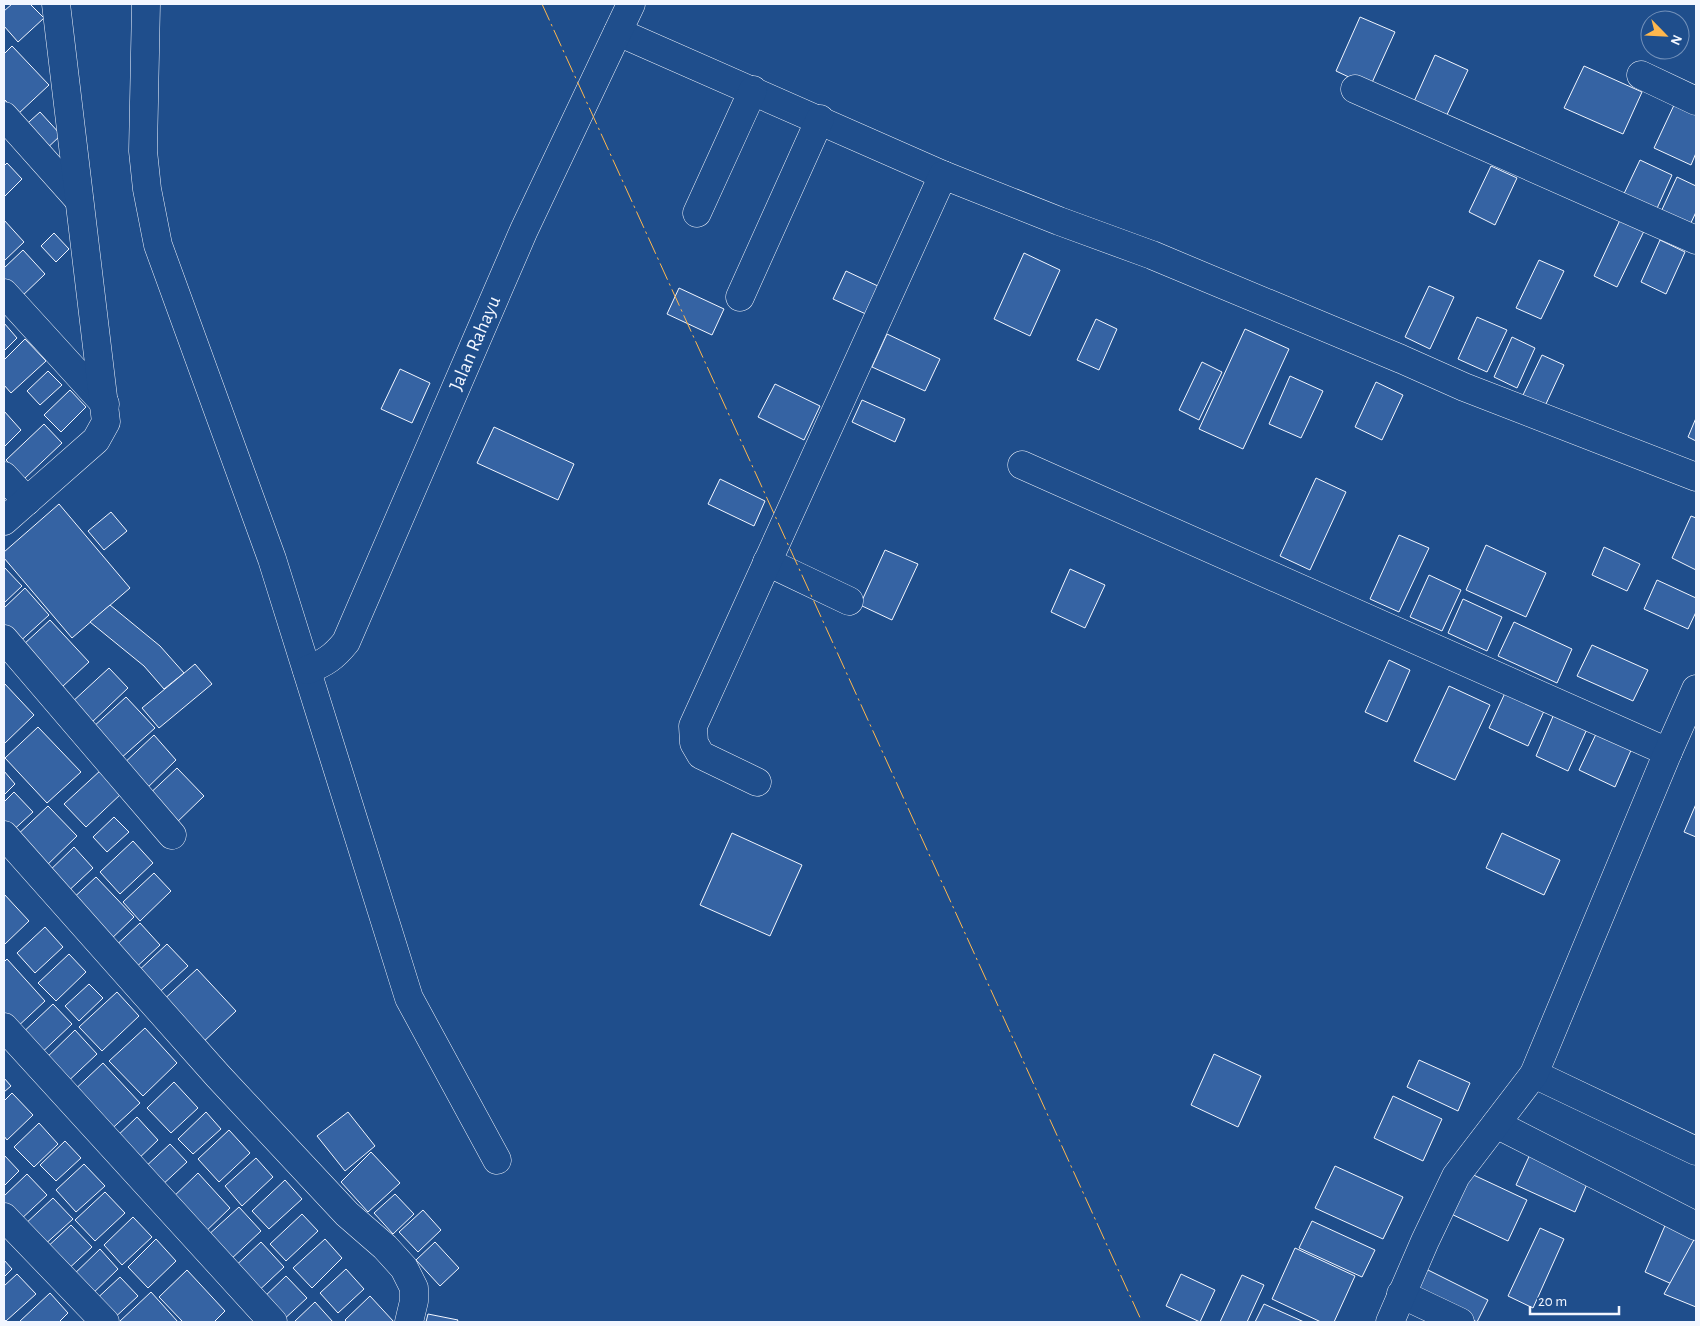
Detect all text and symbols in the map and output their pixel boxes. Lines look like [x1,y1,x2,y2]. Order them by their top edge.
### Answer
north arrow [1640,10,1690,60]
text: N [1668,33,1684,47]
street label: Jalan Rahayu [446,293,504,394]
scale bar [1530,1284,1619,1316]
text: 20 m [1538,1294,1567,1309]

